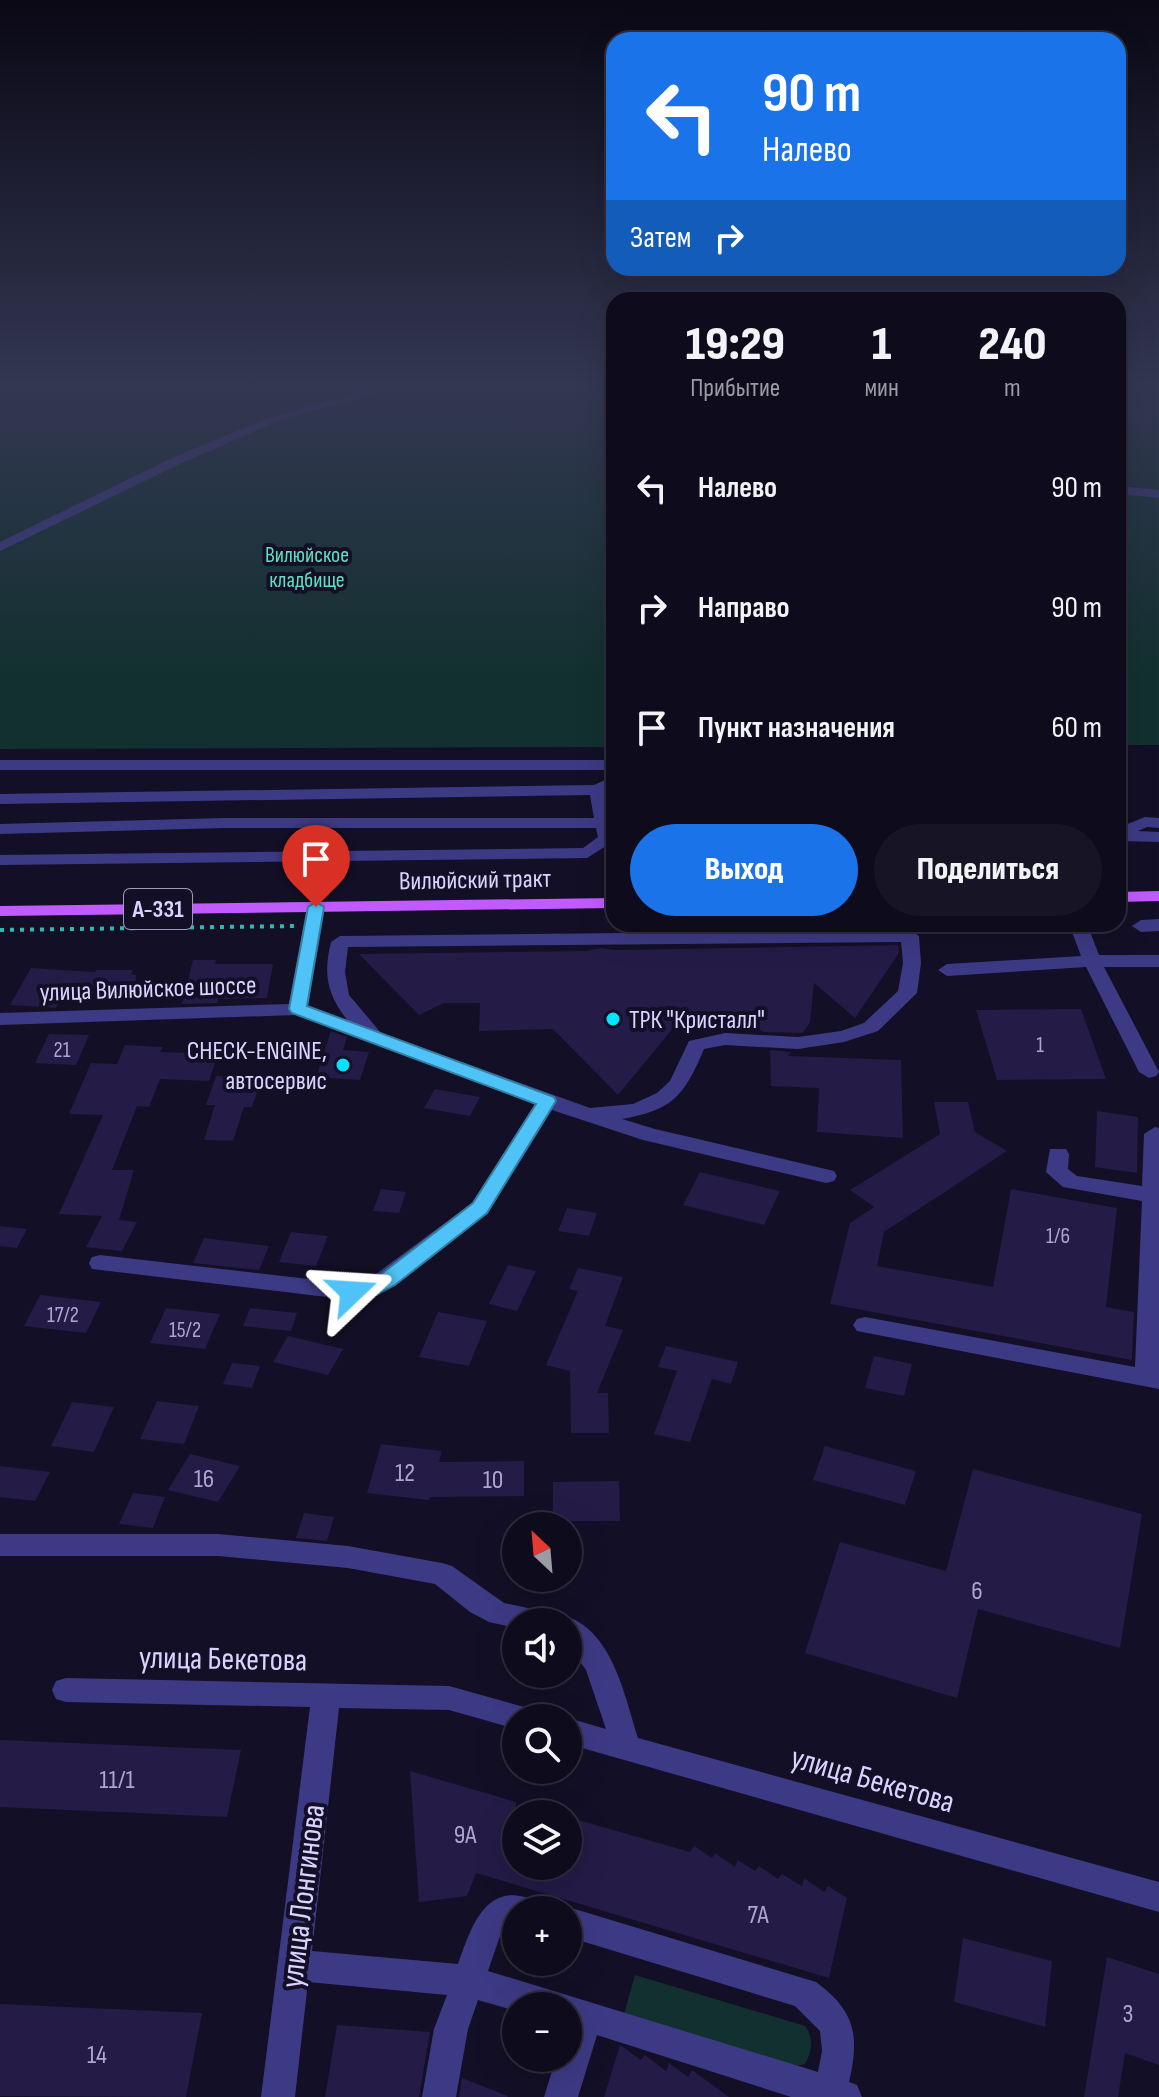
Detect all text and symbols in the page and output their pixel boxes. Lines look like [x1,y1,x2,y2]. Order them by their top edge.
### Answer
text: 90 m [762,61,861,128]
icon: left [630,64,734,168]
text: Налево [762,129,852,172]
icon: right [707,216,751,260]
text: Затем [630,220,691,256]
text: 19:29 [685,316,785,373]
text: 1 [872,316,891,373]
text: 240 [978,316,1047,373]
text: Прибытие [690,373,780,404]
text: мин [864,373,899,404]
text: m [1004,373,1021,404]
icon: left [630,466,674,510]
text: Налево [698,470,777,506]
text: 90 m [1051,470,1102,506]
park label: Вилюйское кладбище [265,542,349,594]
icon: right [630,586,674,630]
text: Направо [698,590,790,626]
text: 90 m [1051,590,1102,626]
icon: arrive [630,706,674,750]
text: Пункт назначения [698,710,895,746]
text: 60 m [1051,710,1102,746]
button: Выход [630,824,858,916]
button: Поделиться [874,824,1102,916]
pin [282,825,350,907]
icon: arrive [294,837,338,881]
street label: Вилюйский тракт [399,864,552,897]
road number: А-331 [124,889,192,929]
street label: улица Вилюйское шоссе [39,970,257,1009]
place label: ТРК "Кристалл" [629,1005,765,1036]
marker: ТРК "Кристалл" [604,1010,622,1028]
house number: 1 [1036,1032,1044,1059]
place label: CHECK-ENGINE, автосервис [187,1036,327,1097]
house number: 21 [54,1037,71,1064]
marker: CHECK-ENGINE, автосервис [334,1056,352,1074]
house number: 1/6 [1046,1223,1070,1250]
position arrow [310,1250,394,1334]
house number: 17/2 [47,1302,79,1329]
house number: 15/2 [169,1317,201,1344]
house number: 12 [395,1458,415,1489]
house number: 16 [194,1464,214,1495]
house number: 10 [483,1465,503,1496]
north arrow [502,1512,582,1592]
map controls [502,1512,582,2072]
house number: 6 [971,1576,983,1607]
button: sound [502,1608,582,1688]
street label: улица Бекетова [138,1639,307,1680]
button: search [502,1704,582,1784]
street label: улица Бекетова [786,1738,959,1822]
house number: 11/1 [99,1765,135,1796]
button: layers [502,1800,582,1880]
street label: улица Лонгинова [273,1802,334,1990]
house number: 9А [454,1820,477,1851]
button: + [502,1896,582,1976]
house number: 7А [747,1900,769,1931]
button: − [502,1992,582,2072]
house number: 3 [1123,1999,1133,2030]
house number: 14 [87,2040,107,2071]

